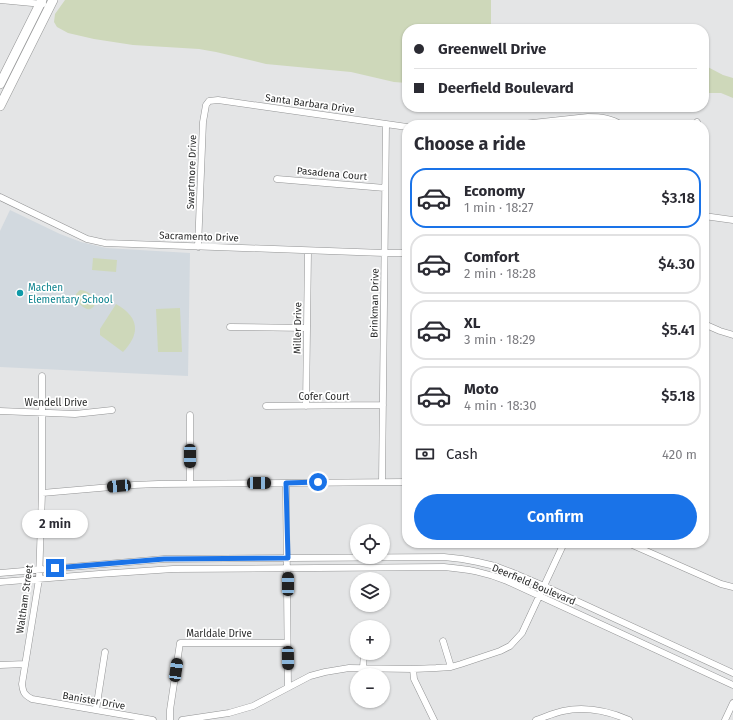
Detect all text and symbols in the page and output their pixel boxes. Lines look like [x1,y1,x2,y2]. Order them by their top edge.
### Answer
text: Greenwell Drive [438,40,546,58]
text: Deerfield Boulevard [438,79,574,97]
street label: Santa Barbara Drive [264,92,355,116]
text: Choose a ride [414,133,526,155]
street label: Swartmore Drive [185,134,199,210]
street label: Pasadena Court [296,165,368,183]
icon: car [416,180,452,216]
text: Economy [464,182,525,200]
text: $3.18 [662,189,695,207]
text: 1 min · 18:27 [464,200,534,215]
street label: Sacramento Drive [159,230,239,244]
icon: car [416,246,452,282]
text: Comfort [464,248,520,266]
text: $4.30 [658,255,695,273]
text: 2 min · 18:28 [464,266,536,281]
street label: Brinkman Drive [368,268,382,338]
place label: Machen Elementary School [28,282,113,306]
marker: Machen Elementary School [15,288,25,298]
street label: Miller Drive [292,302,304,354]
icon: car [416,312,452,348]
text: XL [464,314,480,332]
text: $5.41 [662,321,695,339]
text: 3 min · 18:29 [464,332,535,347]
icon: car [416,378,452,414]
text: Moto [464,380,499,398]
text: $5.18 [661,387,695,405]
street label: Cofer Court [299,391,350,403]
street label: Wendell Drive [25,397,87,409]
text: 4 min · 18:30 [464,398,537,413]
icon: cash [414,443,436,465]
car [184,444,196,468]
text: Cash [446,445,478,463]
text: 420 m [662,447,697,462]
route start [309,473,327,491]
car [247,477,271,489]
car [107,479,131,493]
button: Confirm [414,494,697,540]
callout: 2 min [22,510,88,538]
text: 2 min [39,516,71,531]
map controls [350,524,390,708]
button: locate [350,524,390,564]
route end [46,559,64,577]
street label: Deerfield Boulevard [490,562,577,608]
street label: Waltham Street [14,564,36,634]
car [282,572,294,596]
button: layers [350,572,390,612]
button: + [350,620,390,660]
street label: Marldale Drive [186,628,252,640]
car [282,646,294,670]
car [168,657,184,683]
button: − [350,668,390,708]
street label: Banister Drive [61,690,126,712]

